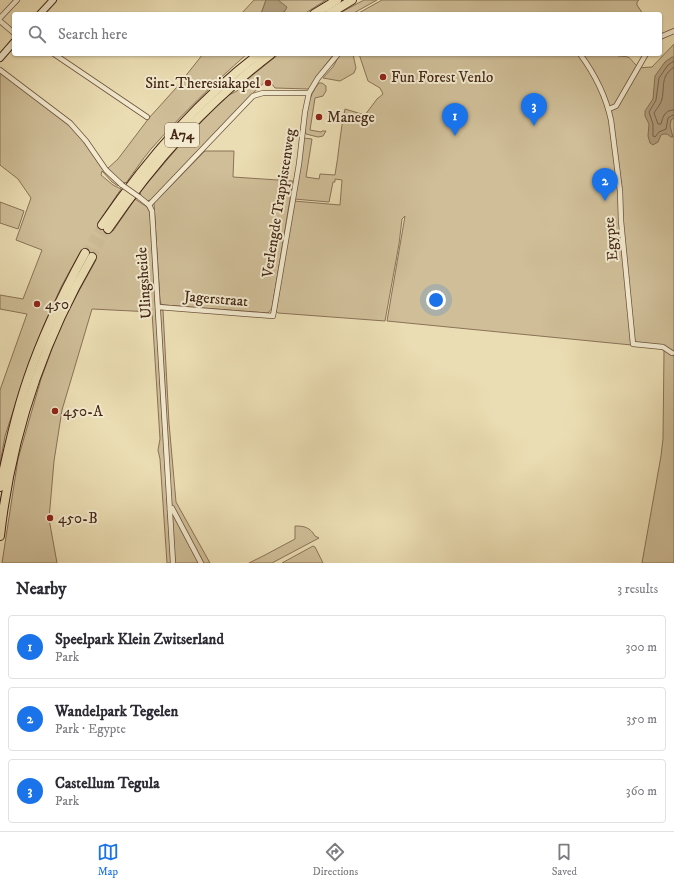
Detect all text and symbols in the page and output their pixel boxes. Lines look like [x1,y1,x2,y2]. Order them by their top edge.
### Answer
search box [12,12,662,56]
icon: search [26,23,48,45]
text: Search here [58,25,127,44]
place label: Fun Forest Venlo [391,68,493,87]
marker: Fun Forest Venlo [378,72,388,82]
place label: Sint-Theresiakapel [145,74,260,93]
marker: Sint-Theresiakapel [263,78,273,88]
pin: 3 [521,93,547,126]
pin: 1 [442,103,468,136]
place label: Manege [327,108,375,127]
marker: Manege [314,112,324,122]
road number: A74 [165,123,199,147]
street label: Verlengde Trappistenweg [258,126,300,280]
pin: 2 [592,168,618,201]
street label: Egypte [600,216,622,262]
street label: Ulingsheide [132,247,156,319]
street label: Jagerstraat [181,287,249,311]
your location [426,290,446,310]
place label: 450 [45,295,69,314]
marker: 450 [32,299,42,309]
place label: 450-A [63,402,103,421]
marker: 450-A [50,406,60,416]
place label: 450-B [58,509,98,528]
marker: 450-B [45,513,55,523]
text: Nearby [16,578,66,600]
text: 3 results [617,581,658,597]
text: Speelpark Klein Zwitserland [55,630,224,649]
text: 1 [28,639,32,655]
text: 300 m [626,639,657,655]
text: Park [55,649,79,665]
text: Wandelpark Tegelen [55,702,178,721]
text: 2 [27,711,33,727]
text: 350 m [626,711,657,727]
text: Park · Egypte [55,721,126,737]
text: Castellum Tegula [55,774,160,793]
text: 3 [28,783,32,799]
text: 360 m [626,783,657,799]
text: Park [55,793,79,809]
tab: Map [97,841,119,879]
tab: Directions [313,841,358,879]
tab: Saved [552,841,577,879]

